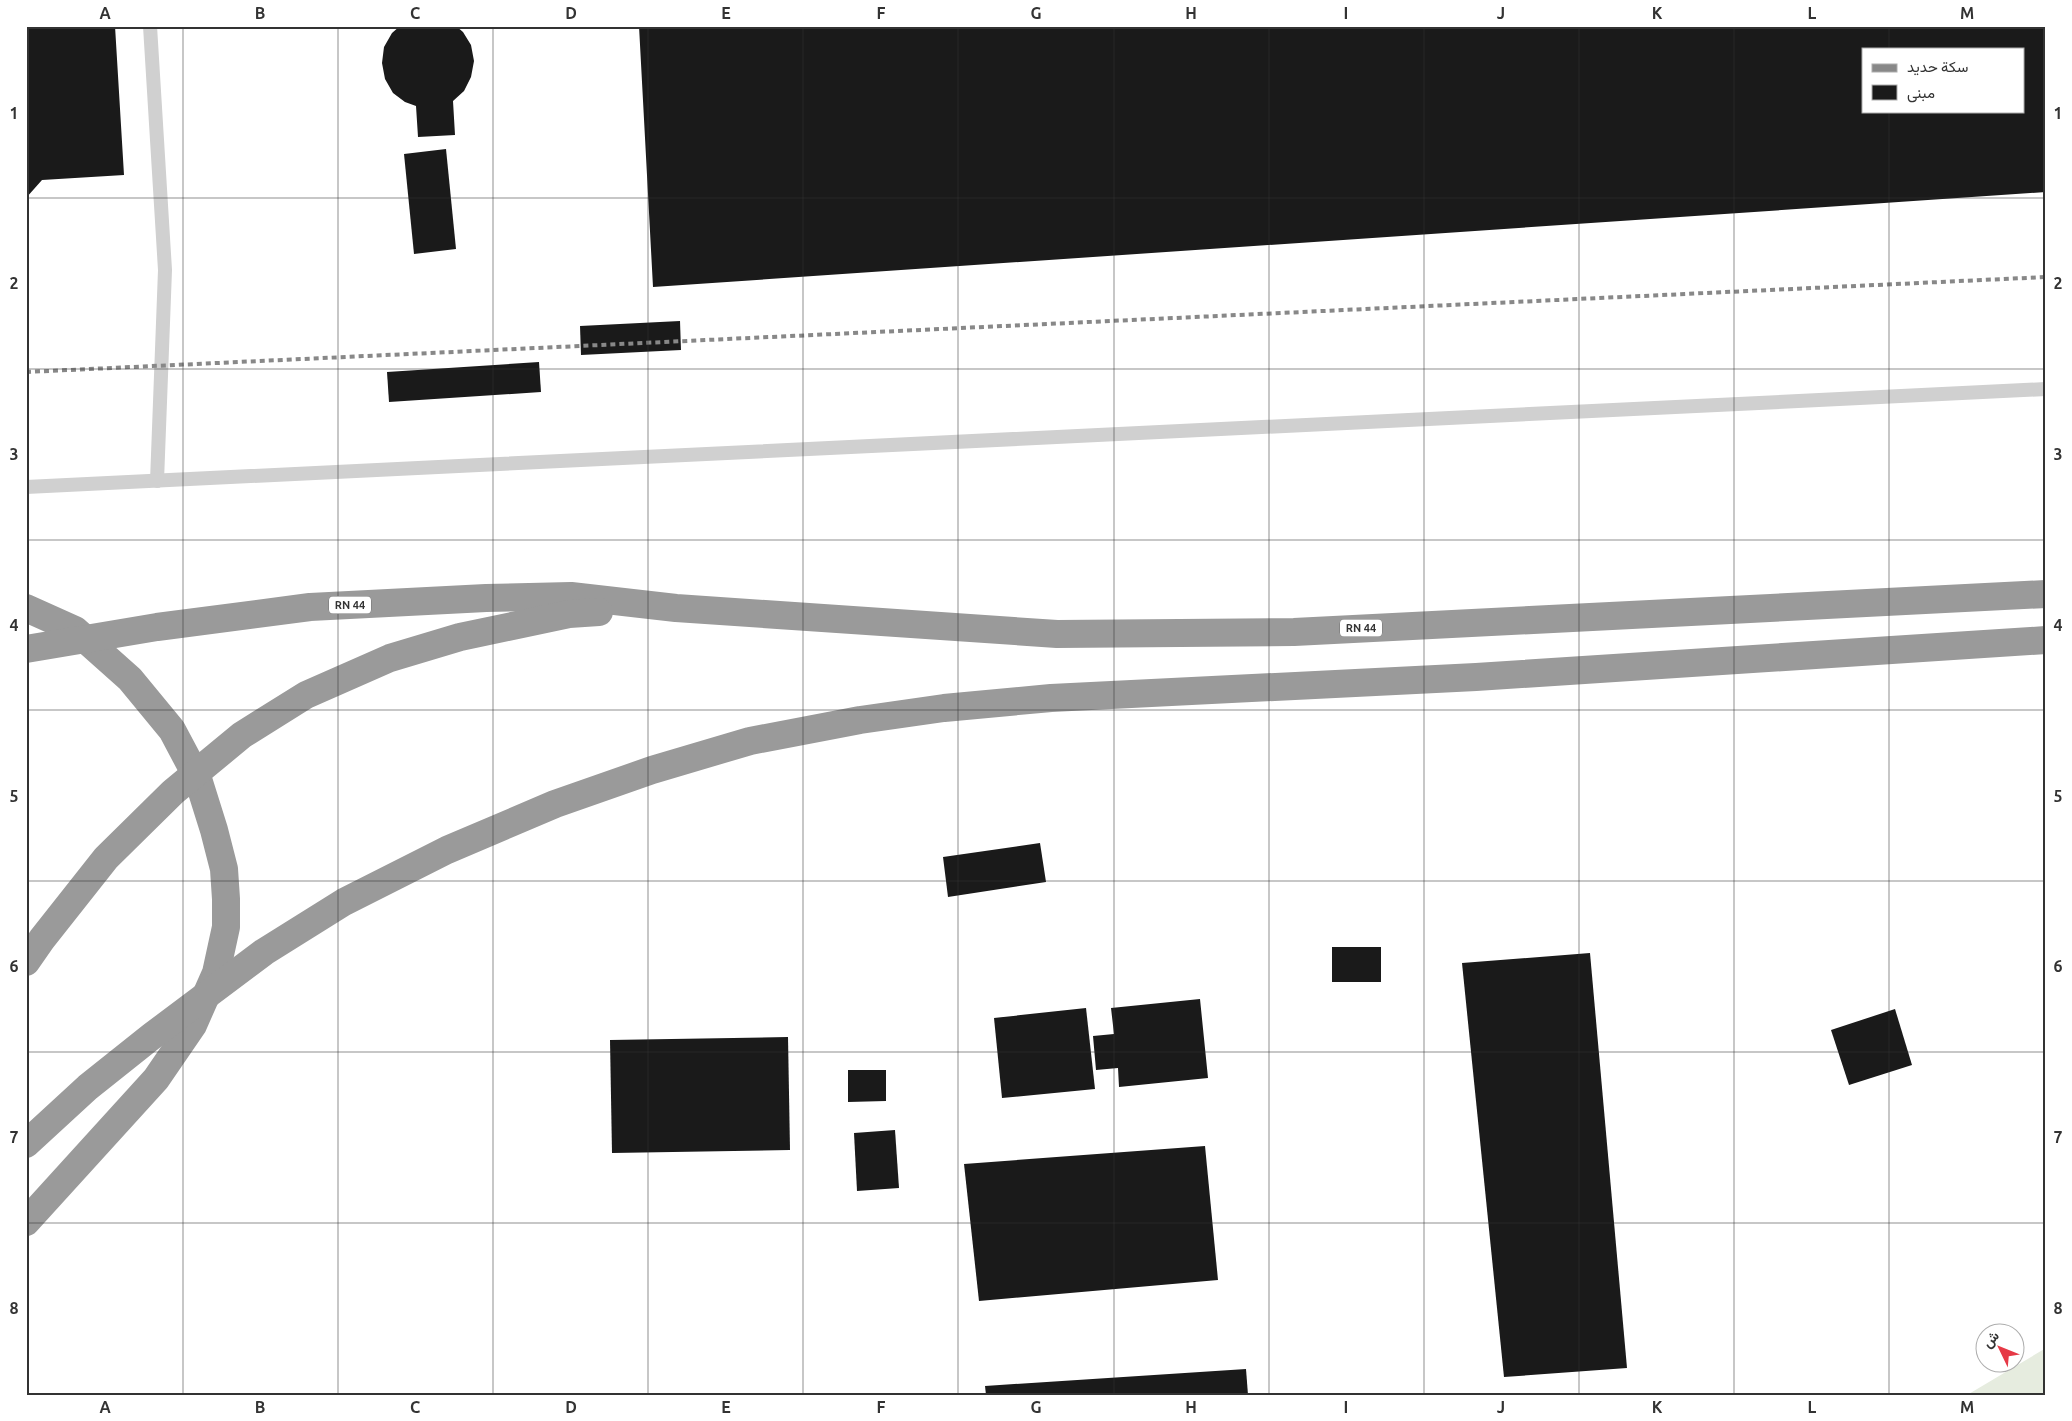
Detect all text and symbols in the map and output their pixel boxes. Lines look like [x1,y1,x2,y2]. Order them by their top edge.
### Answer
text: A [99,4,111,22]
text: B [255,4,265,22]
text: C [410,4,420,22]
text: D [565,4,577,22]
text: E [721,4,731,22]
text: F [877,4,886,22]
text: G [1030,4,1042,22]
text: H [1185,4,1197,22]
text: I [1344,4,1348,22]
text: J [1497,4,1505,22]
text: K [1652,4,1663,22]
text: L [1808,4,1817,22]
text: M [1960,4,1974,22]
legend [1862,48,2024,112]
text: سكة حديد [1907,58,1969,76]
text: مبنى [1907,84,1935,103]
text: 1 [9,104,19,122]
text: 1 [2053,104,2063,122]
text: 2 [9,274,19,292]
text: 2 [2053,274,2063,292]
text: 3 [9,445,19,463]
text: 3 [2053,445,2063,463]
road number: RN 44 [329,596,371,614]
text: 4 [9,616,19,634]
text: 4 [2053,616,2063,634]
road number: RN 44 [1340,620,1382,636]
text: 5 [9,787,19,805]
text: 5 [2053,787,2063,805]
text: 6 [9,957,19,975]
text: 6 [2053,957,2063,975]
text: 7 [9,1128,19,1146]
text: 7 [2053,1128,2063,1146]
text: 8 [9,1299,19,1317]
text: 8 [2053,1299,2063,1317]
north arrow [1974,1324,2024,1374]
text: ش [1979,1327,2003,1351]
text: A [99,1398,111,1416]
text: B [255,1398,265,1416]
text: C [410,1398,420,1416]
text: D [565,1398,577,1416]
text: E [721,1398,731,1416]
text: F [877,1398,886,1416]
text: G [1030,1398,1042,1416]
text: H [1185,1398,1197,1416]
text: I [1344,1398,1348,1416]
text: J [1497,1398,1505,1416]
text: K [1652,1398,1663,1416]
text: L [1808,1398,1817,1416]
text: M [1960,1398,1974,1416]

